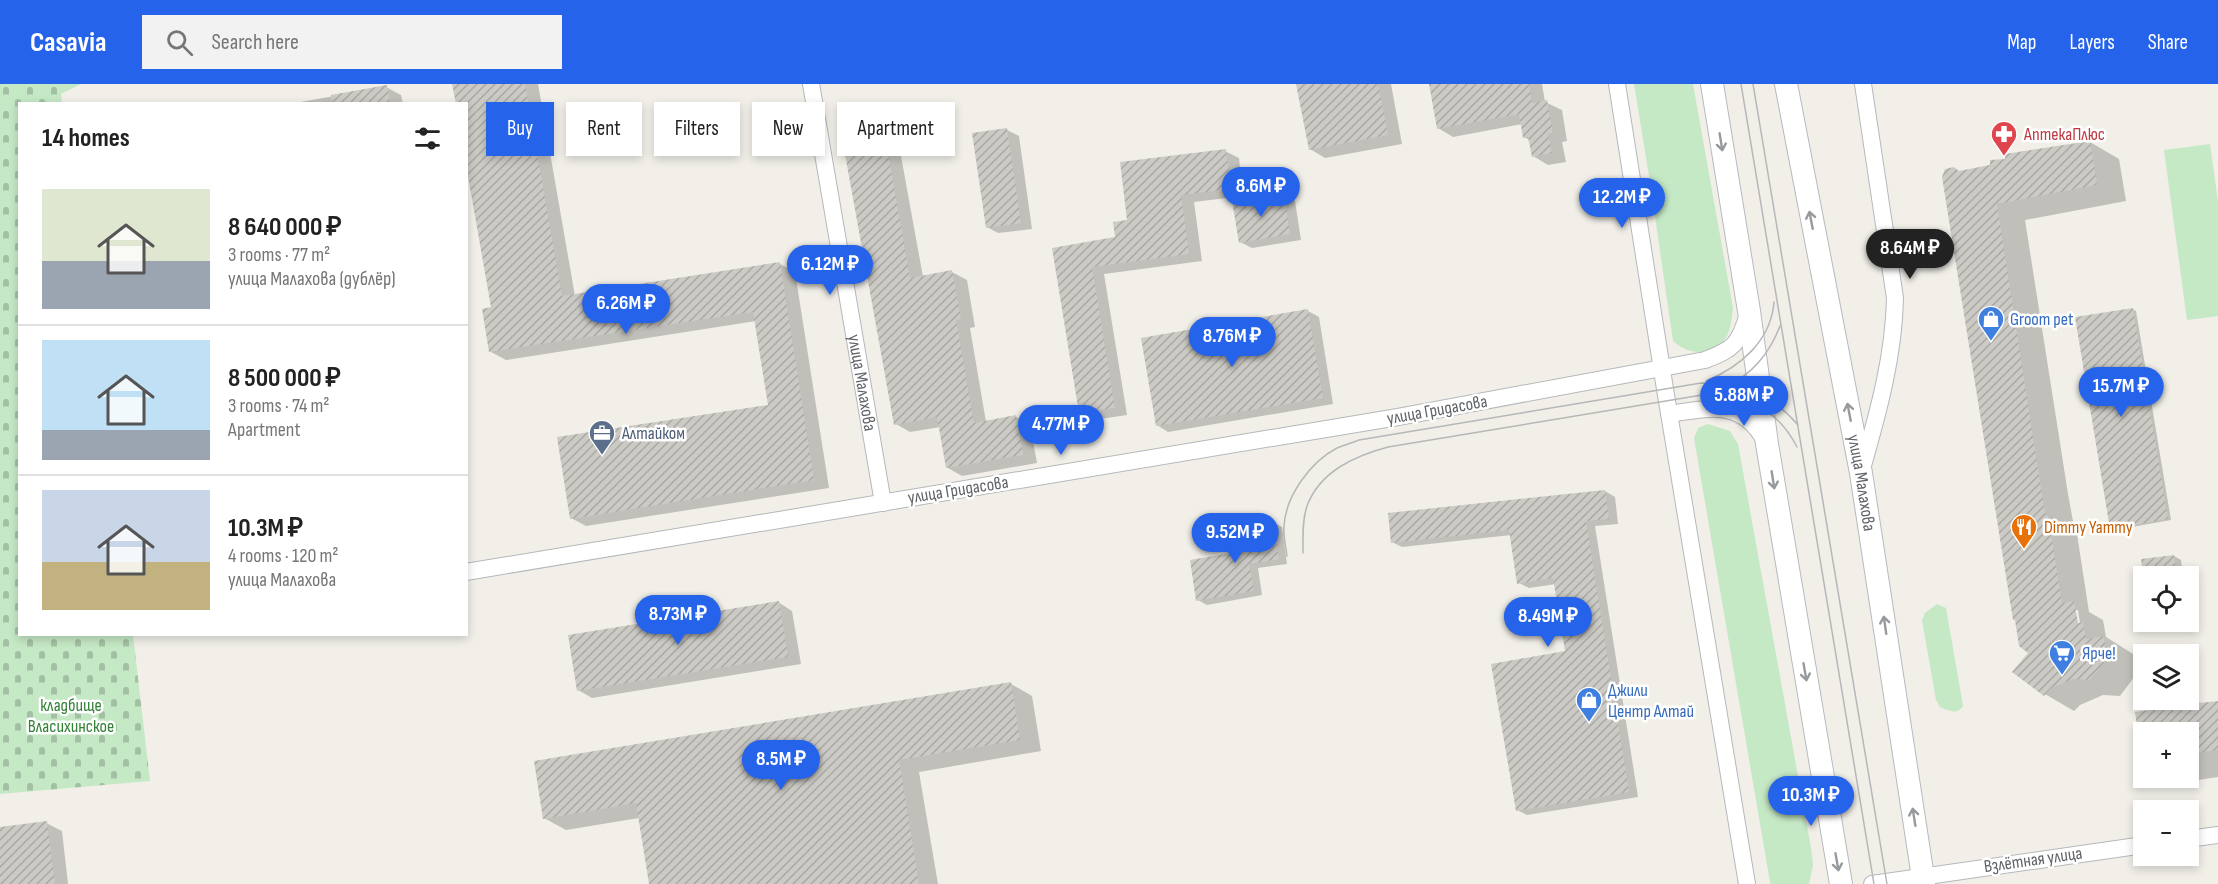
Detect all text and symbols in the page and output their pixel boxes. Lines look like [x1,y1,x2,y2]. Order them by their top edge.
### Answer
search box [142,15,562,69]
text: Casavia [30,26,106,59]
icon: search [163,26,196,59]
text: Search here [211,29,299,56]
text: Map [2007,30,2036,55]
text: Layers [2069,30,2115,55]
text: Share [2148,30,2188,55]
chip: Buy [486,102,554,156]
chip: Rent [566,102,642,156]
chip: Filters [654,102,740,156]
chip: New [752,102,825,156]
chip: Apartment [837,102,955,156]
pharmacy icon: АптекаПлюс [1989,119,2019,157]
icon: filters [411,122,444,155]
text: 14 homes [42,123,130,154]
place label: АптекаПлюс [2023,124,2105,145]
one-way arrow [1716,131,1727,151]
pin: 8.6M ₽ [1212,167,1310,218]
text: 8.6M ₽ [1236,174,1286,198]
pin: 12.2M ₽ [1567,178,1677,229]
text: 12.2M ₽ [1593,185,1651,209]
one-way arrow [1805,211,1816,231]
text: 8 640 000 ₽ [228,212,342,243]
icon: home [90,213,162,285]
pin: 8.64M ₽ [1855,229,1965,280]
text: 8.64M ₽ [1880,236,1940,260]
text: 3 rooms · 77 m² [228,243,330,267]
pin: 6.12M ₽ [775,245,885,296]
text: 6.12M ₽ [801,252,859,276]
text: улица Малахова (дублёр) [228,267,396,291]
pin: 6.26M ₽ [571,284,681,335]
text: 6.26M ₽ [596,291,656,315]
shop icon: Groom pet [1976,304,2006,342]
place label: Groom pet [2010,309,2074,330]
pin: 8.76M ₽ [1177,317,1287,368]
text: 8.76M ₽ [1203,324,1261,348]
street label: улица Малахова [844,333,881,433]
text: 8 500 000 ₽ [228,363,341,394]
icon: home [90,364,162,436]
pin: 15.7M ₽ [2066,367,2176,418]
text: 15.7M ₽ [2093,374,2149,398]
pin: 5.88M ₽ [1689,376,1799,427]
text: 5.88M ₽ [1714,383,1774,407]
street label: улица Гридасова [1385,391,1489,429]
text: 3 rooms · 74 m² [228,394,330,418]
one-way arrow [1843,402,1854,422]
pin: 4.77M ₽ [1006,405,1116,456]
text: 4.77M ₽ [1032,412,1090,436]
text: Apartment [228,418,301,442]
office icon: Алтайком [587,418,617,456]
place label: Алтайком [621,423,685,444]
street label: улица Малахова [1843,433,1880,533]
one-way arrow [1767,469,1778,489]
street label: улица Гридасова [906,472,1010,508]
restaurant icon: Dimmy Yammy [2009,512,2039,550]
text: 10.3M ₽ [228,513,303,544]
pin: 9.52M ₽ [1180,513,1290,564]
icon: home [90,514,162,586]
place label: Dimmy Yammy [2044,517,2133,538]
text: 9.52M ₽ [1206,520,1264,544]
text: 4 rooms · 120 m² [228,544,339,568]
map controls [2133,566,2199,866]
button: locate [2133,566,2199,632]
text: улица Малахова [228,568,336,592]
pin: 8.73M ₽ [623,595,733,646]
pin: 8.49M ₽ [1493,597,1603,648]
text: 8.73M ₽ [649,602,707,626]
text: 8.49M ₽ [1518,604,1578,628]
one-way arrow [1879,615,1890,635]
supermarket icon: Ярче! [2047,638,2077,676]
place label: Ярче! [2082,643,2116,664]
button: layers [2133,644,2199,710]
one-way arrow [1800,662,1811,681]
place label: Джили Центр Алтай [1608,680,1694,722]
shop icon: Джили Центр Алтай [1574,685,1604,723]
park label: кладбище Власихинское [28,695,114,737]
button: + [2133,722,2199,788]
pin: 8.5M ₽ [732,740,830,791]
text: 8.5M ₽ [756,747,806,771]
pin: 10.3M ₽ [1756,776,1866,827]
text: 10.3M ₽ [1782,783,1840,807]
button: − [2133,800,2199,866]
one-way arrow [1908,808,1919,828]
street label: Взлётная улица [1982,843,2084,877]
one-way arrow [1832,852,1843,872]

